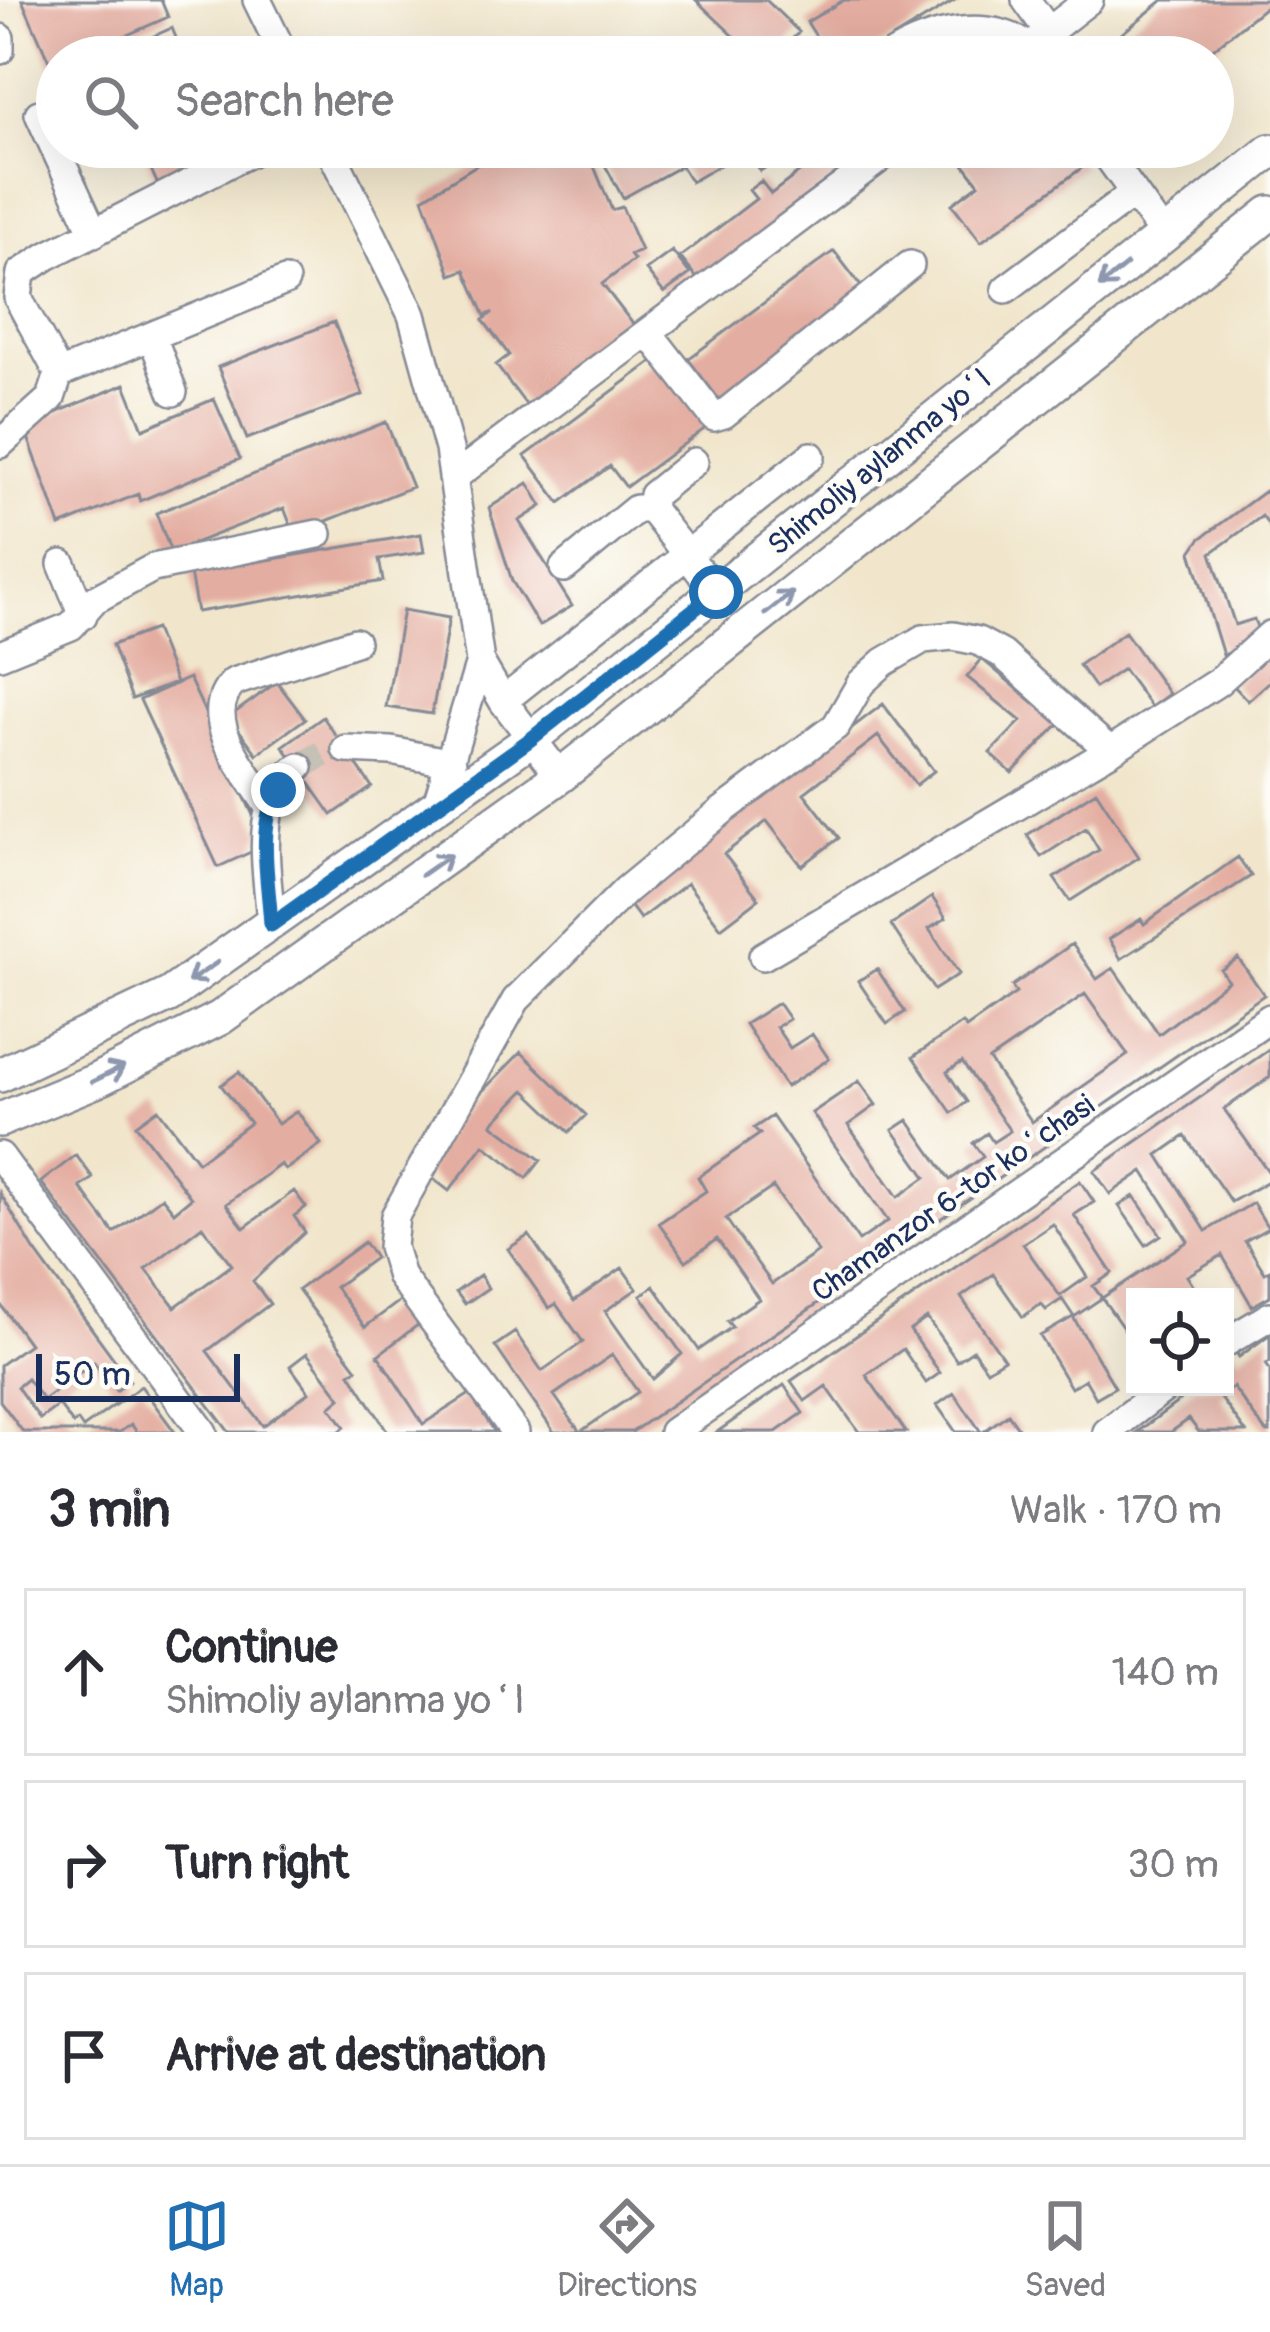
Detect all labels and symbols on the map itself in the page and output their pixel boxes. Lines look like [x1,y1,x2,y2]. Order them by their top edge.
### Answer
one-way arrow [1097,262,1129,289]
street label: Shimoliy aylanma yoʻl [760,361,998,564]
route start [689,565,743,619]
one-way arrow [762,590,794,617]
route end [251,763,305,817]
one-way arrow [418,853,452,878]
one-way arrow [186,959,220,984]
one-way arrow [89,1062,125,1084]
street label: Chamanzor 6-tor koʻchasi [805,1087,1102,1310]
scale bar [36,1348,240,1401]

